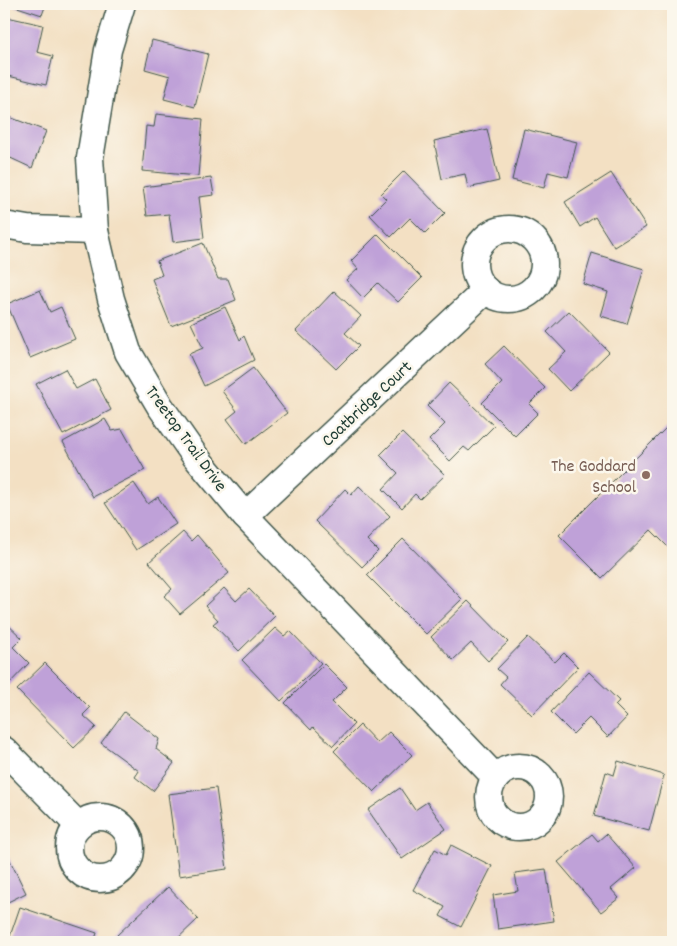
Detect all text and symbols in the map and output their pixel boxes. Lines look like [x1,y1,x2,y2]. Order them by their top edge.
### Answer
street label: Coatbridge Court [317,356,419,454]
street label: Treetop Trail Drive [138,381,232,498]
place label: The Goddard School [551,455,637,501]
marker: The Goddard School [640,469,652,481]

